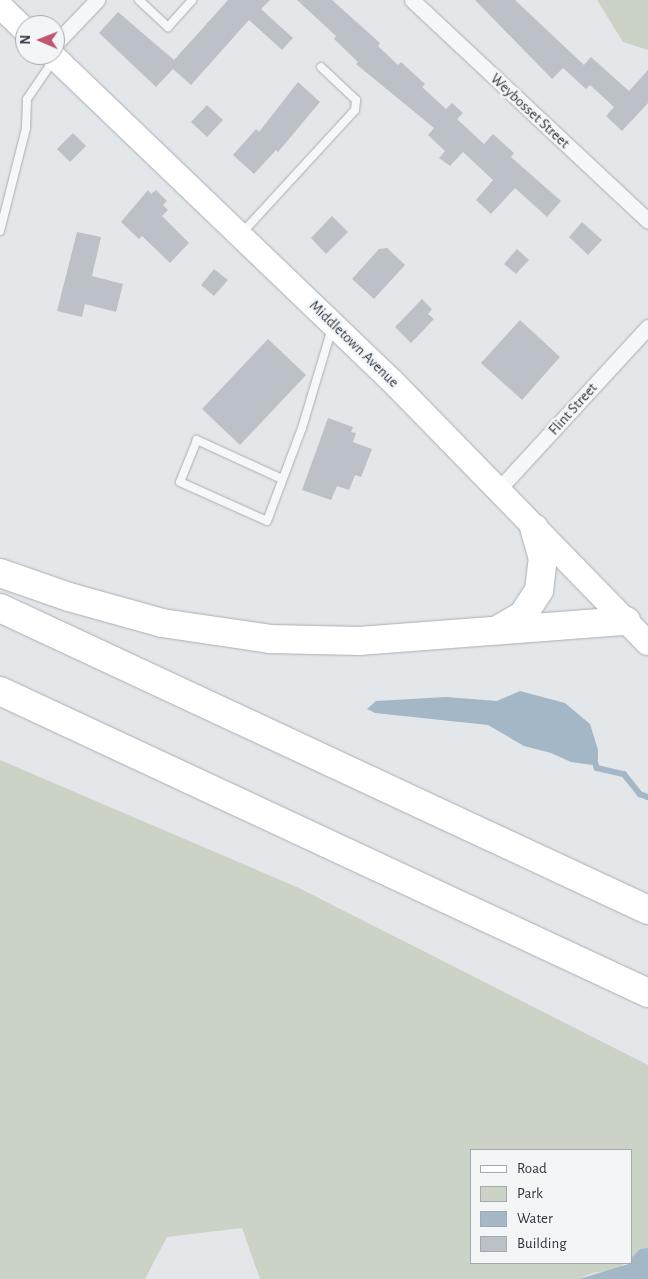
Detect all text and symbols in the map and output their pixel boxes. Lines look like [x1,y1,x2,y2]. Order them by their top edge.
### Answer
north arrow [15,15,65,65]
text: N [19,35,33,45]
street label: Weybosset Street [487,70,573,152]
street label: Middletown Avenue [306,297,402,391]
street label: Flint Street [545,379,601,439]
legend [470,1149,633,1264]
text: Road [517,1161,547,1176]
text: Park [517,1186,543,1201]
text: Water [517,1211,553,1226]
text: Building [517,1236,567,1251]

